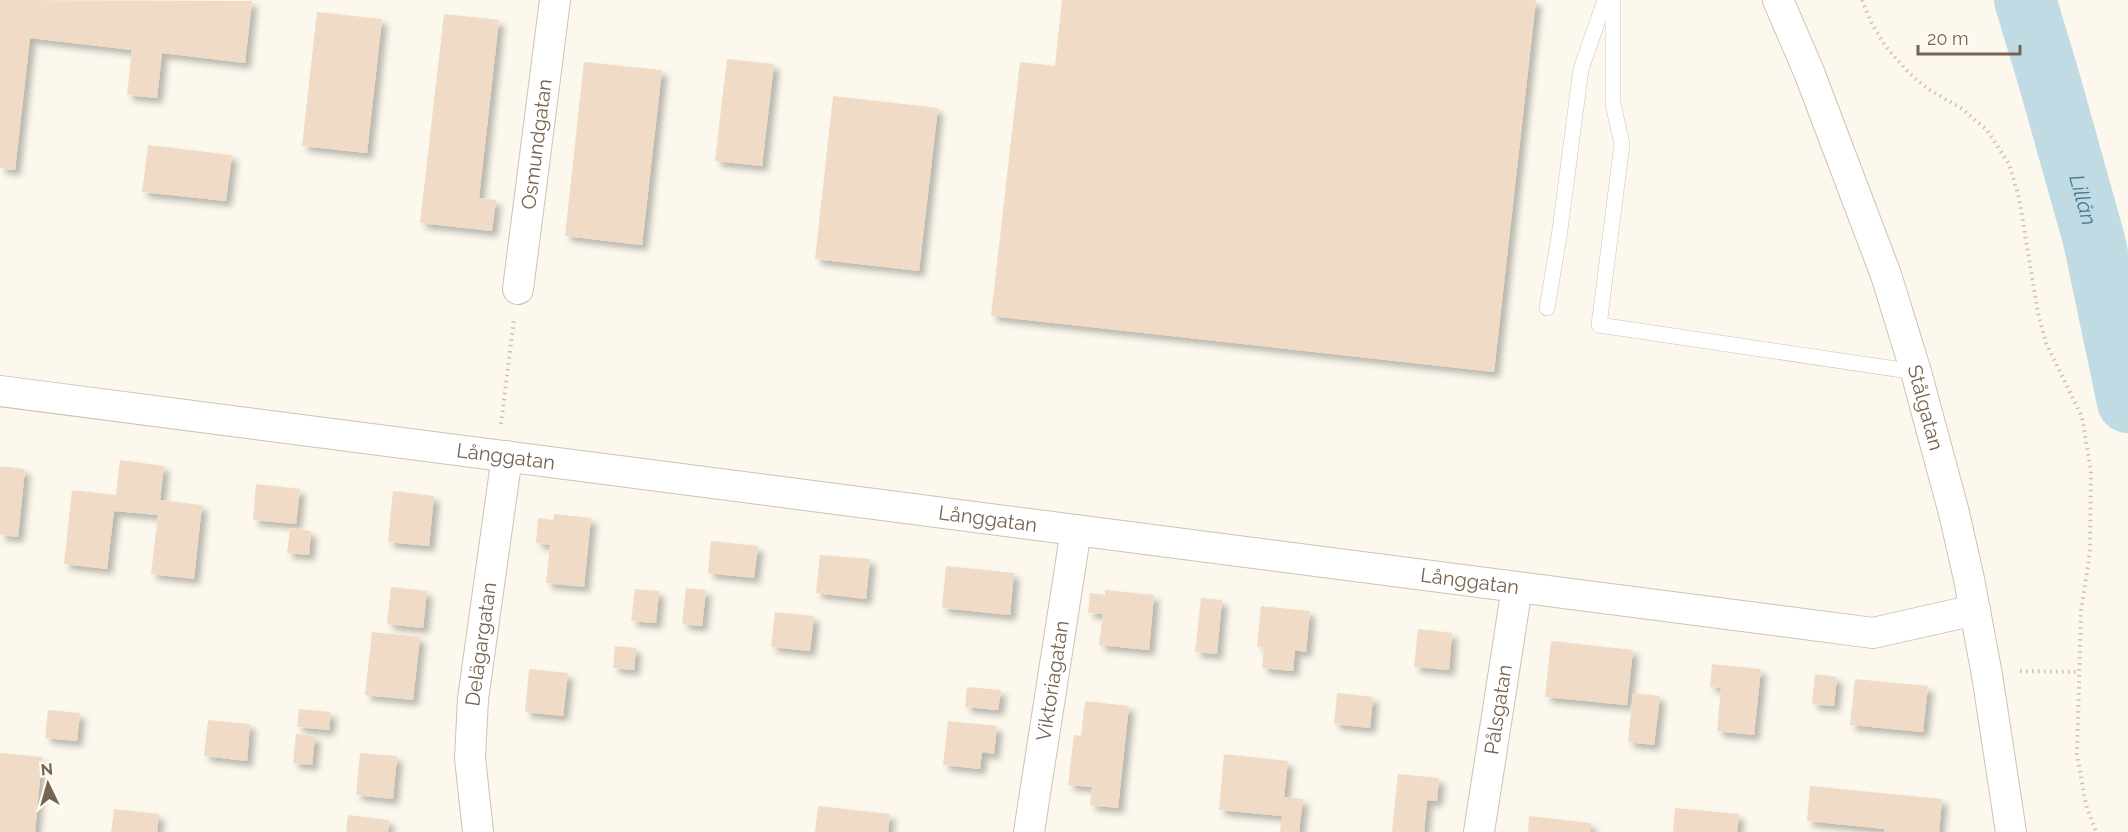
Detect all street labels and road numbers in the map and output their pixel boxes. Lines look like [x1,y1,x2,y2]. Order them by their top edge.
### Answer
street label: Osmundgatan [516,77,557,211]
street label: Stålgatan [1903,362,1949,453]
street label: Långgatan [455,438,556,475]
street label: Långgatan [937,500,1038,537]
street label: Långgatan [1419,563,1520,599]
street label: Delägargatan [460,581,501,708]
street label: Viktoriagatan [1031,619,1074,743]
street label: Pålsgatan [1479,663,1517,756]

